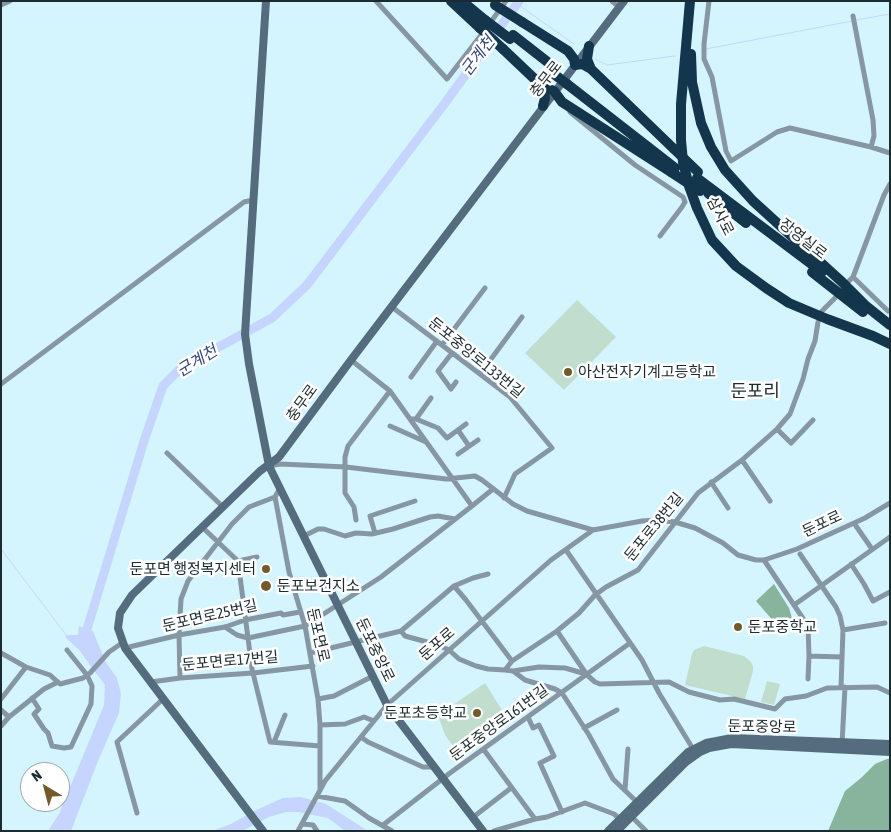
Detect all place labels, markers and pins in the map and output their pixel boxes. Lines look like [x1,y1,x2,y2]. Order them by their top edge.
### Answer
place label: 아산전자기계고등학교 [578,363,716,381]
marker: 아산전자기계고등학교 [562,366,574,378]
place label: 둔포면 행정복지센터 [130,560,256,578]
marker: 둔포면 행정복지센터 [260,563,272,575]
place label: 둔포보건지소 [277,577,360,595]
marker: 둔포보건지소 [259,579,273,593]
place label: 둔포중학교 [748,618,817,636]
marker: 둔포중학교 [732,621,744,633]
place label: 둔포초등학교 [384,704,467,722]
marker: 둔포초등학교 [471,707,483,719]

